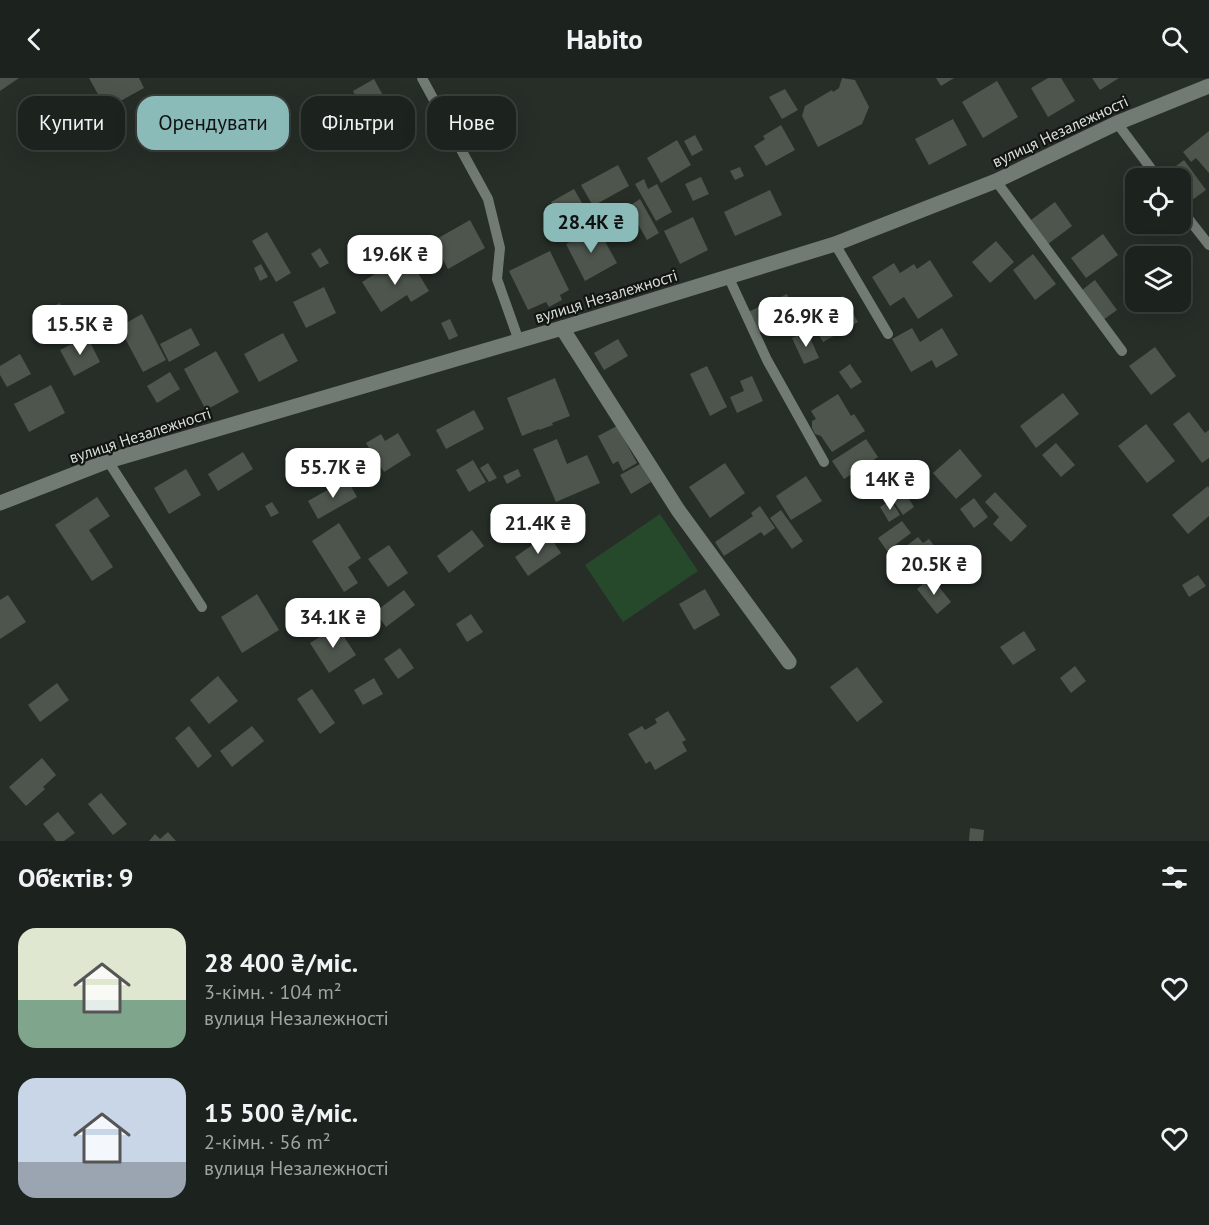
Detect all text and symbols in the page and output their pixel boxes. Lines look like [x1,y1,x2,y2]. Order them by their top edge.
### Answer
text: Habito [566,22,643,56]
icon: back [18,23,51,56]
icon: search [1158,23,1191,56]
street label: вулиця Незалежності [989,91,1131,171]
chip: Купити [18,96,125,150]
chip: Орендувати [137,96,289,150]
chip: Фільтри [301,96,415,150]
chip: Нове [427,96,516,150]
map controls [1125,168,1191,312]
button: locate [1125,168,1191,234]
pin: 28.4K ₴ [536,203,646,254]
text: 28.4K ₴ [557,209,625,235]
pin: 19.6K ₴ [340,235,450,286]
text: 19.6K ₴ [361,241,429,267]
button: layers [1125,246,1191,312]
street label: вулиця Незалежності [532,265,680,327]
pin: 26.9K ₴ [751,297,861,348]
text: 26.9K ₴ [772,303,840,329]
pin: 15.5K ₴ [25,305,135,356]
text: 15.5K ₴ [46,311,114,337]
street label: вулиця Незалежності [67,403,213,467]
pin: 55.7K ₴ [278,448,388,499]
text: 55.7K ₴ [299,454,367,480]
pin: 14K ₴ [848,460,932,511]
text: 14K ₴ [865,466,915,492]
pin: 21.4K ₴ [483,504,593,555]
text: 21.4K ₴ [504,510,572,536]
pin: 20.5K ₴ [879,545,989,596]
text: 20.5K ₴ [900,551,968,577]
pin: 34.1K ₴ [278,598,388,649]
text: 34.1K ₴ [299,604,367,630]
text: Об’єктів: 9 [18,861,134,894]
icon: filters [1158,861,1191,894]
text: 28 400 ₴/міс. [204,946,358,979]
icon: home [66,952,138,1024]
icon: heart [1158,972,1191,1005]
text: 3-кімн. · 104 m² [204,979,342,1005]
text: вулиця Незалежності [204,1005,389,1031]
text: 15 500 ₴/міс. [204,1096,358,1129]
icon: home [66,1102,138,1174]
icon: heart [1158,1122,1191,1155]
text: 2-кімн. · 56 m² [204,1129,331,1155]
text: вулиця Незалежності [204,1155,389,1181]

